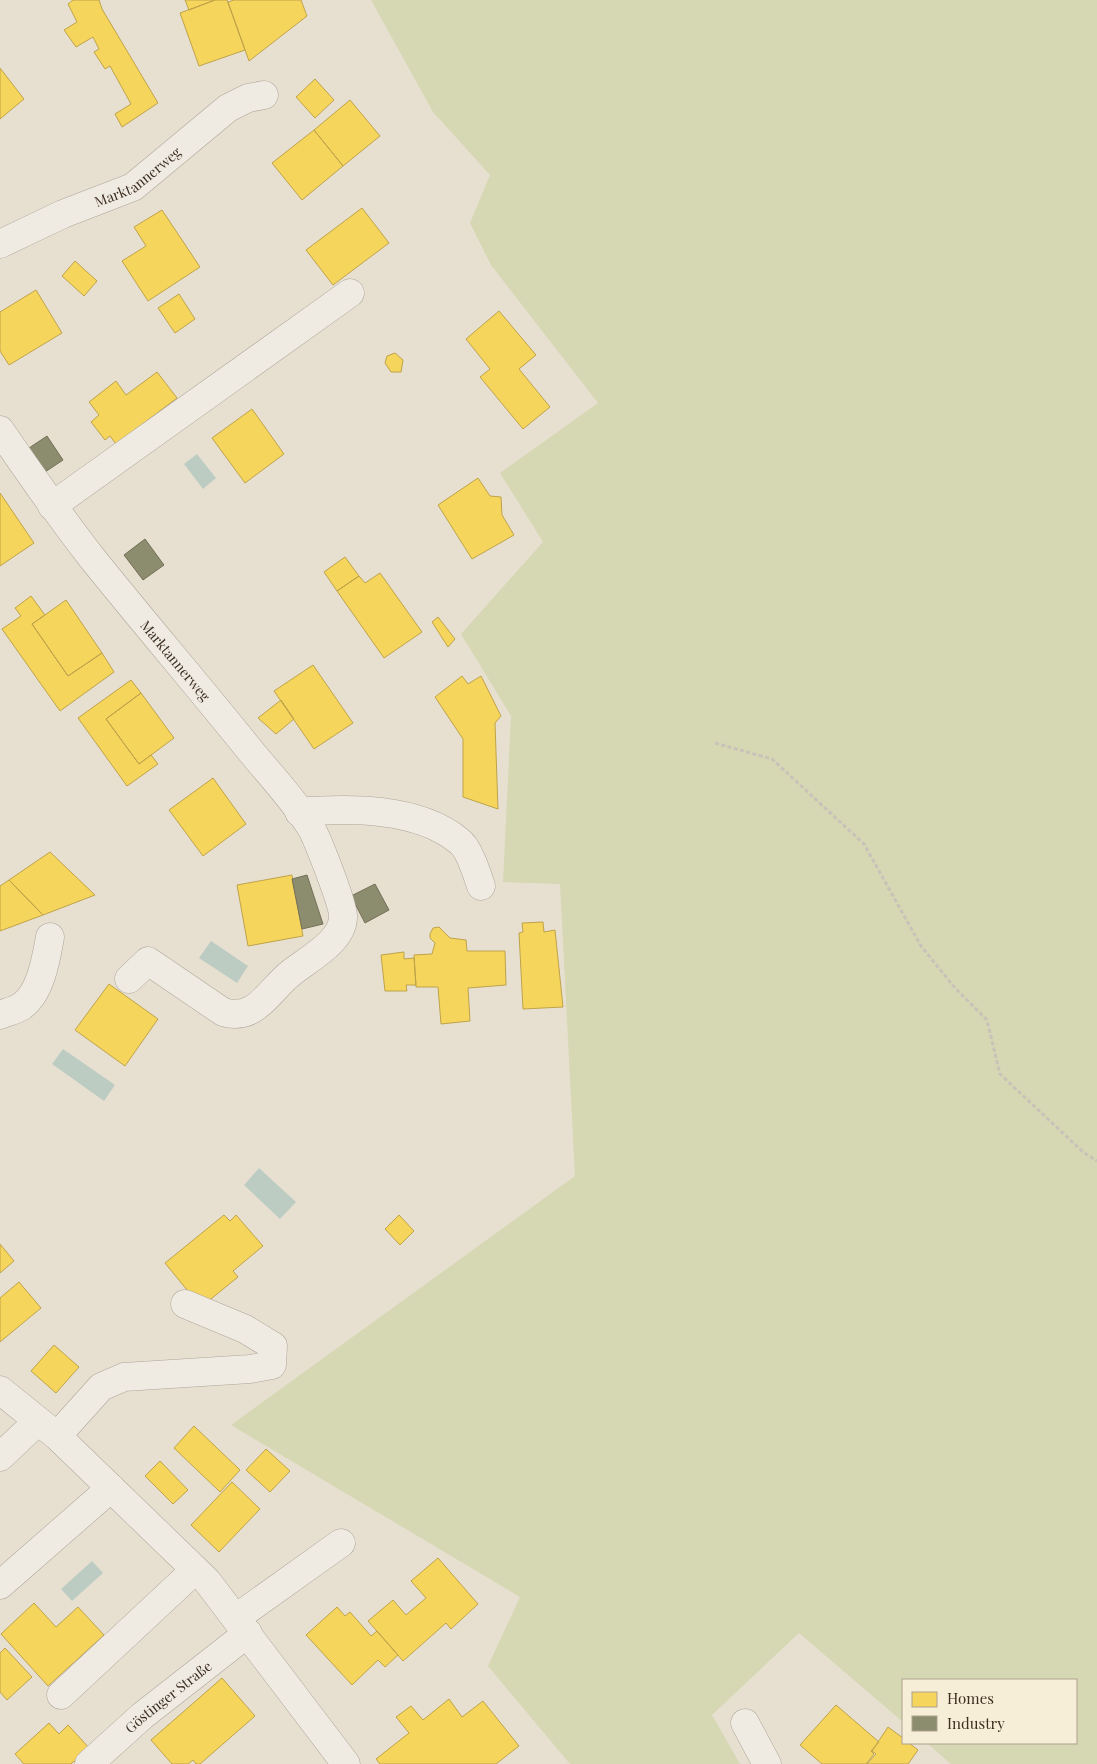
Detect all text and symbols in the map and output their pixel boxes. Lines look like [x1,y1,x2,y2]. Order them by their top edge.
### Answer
street label: Marktannerweg [92,141,185,211]
street label: Marktannerweg [137,616,216,705]
street label: Göstinger Straße [120,1656,215,1737]
legend [902,1679,1077,1744]
text: Homes [947,1688,994,1708]
text: Industry [947,1713,1005,1733]

